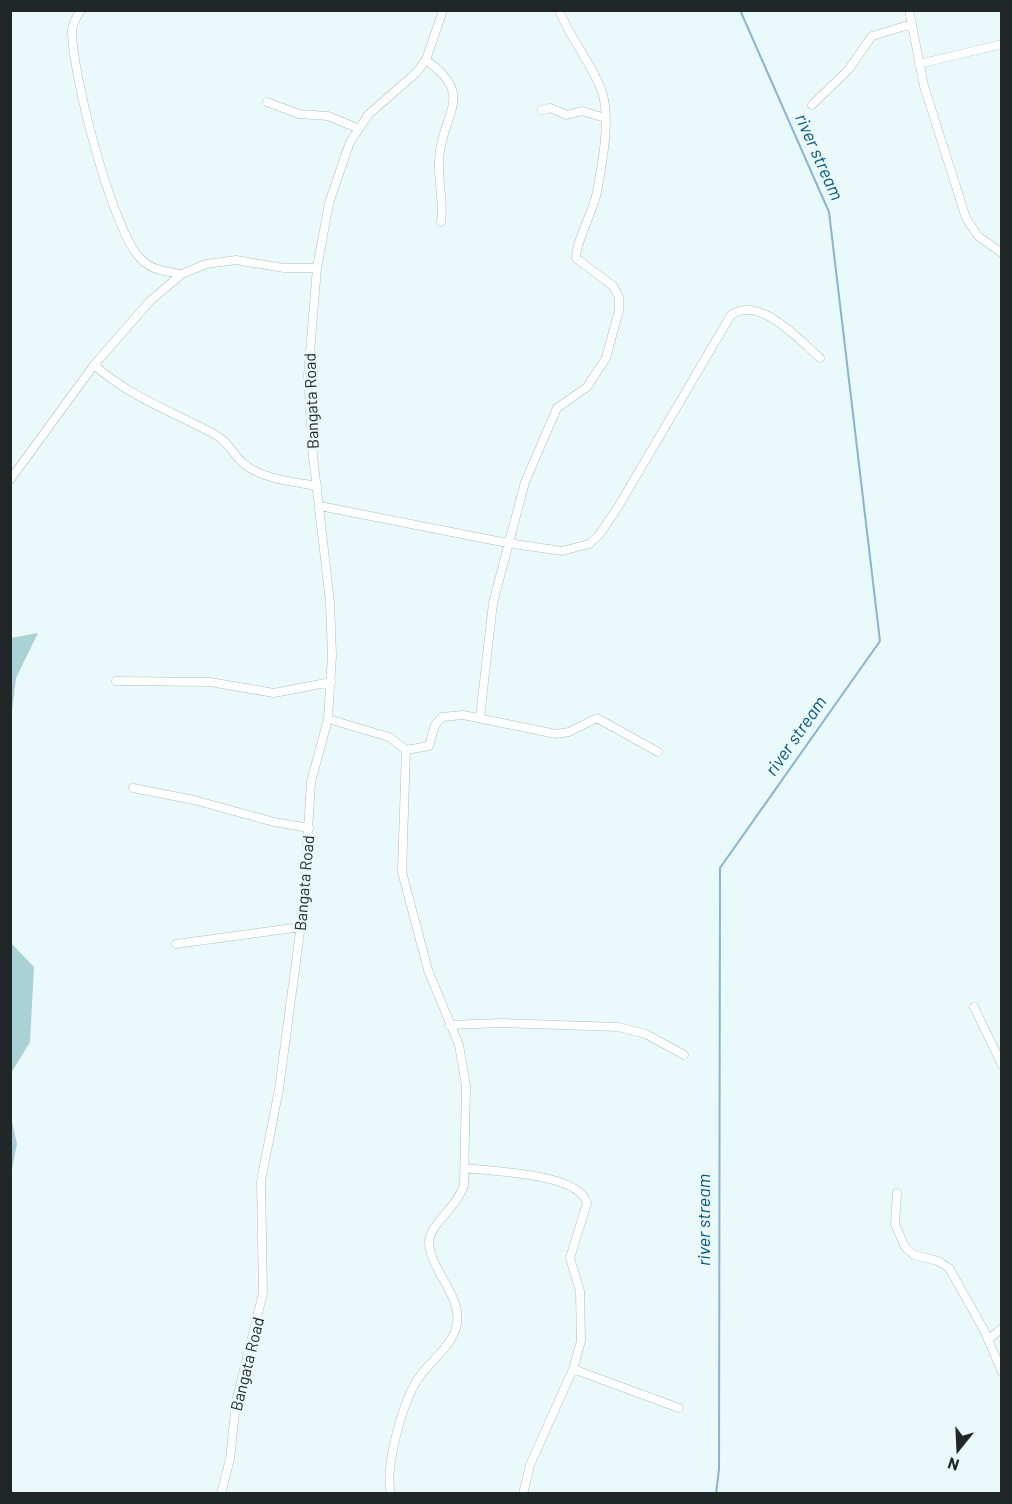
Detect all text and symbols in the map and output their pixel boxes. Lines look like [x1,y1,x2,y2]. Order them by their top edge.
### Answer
water label: river stream [791,110,849,203]
street label: Bangata Road [299,353,322,449]
water label: river stream [760,691,831,780]
street label: Bangata Road [290,834,317,932]
water label: river stream [692,1174,714,1266]
street label: Bangata Road [226,1315,267,1413]
north arrow [928,1420,988,1480]
text: N [945,1454,961,1475]

